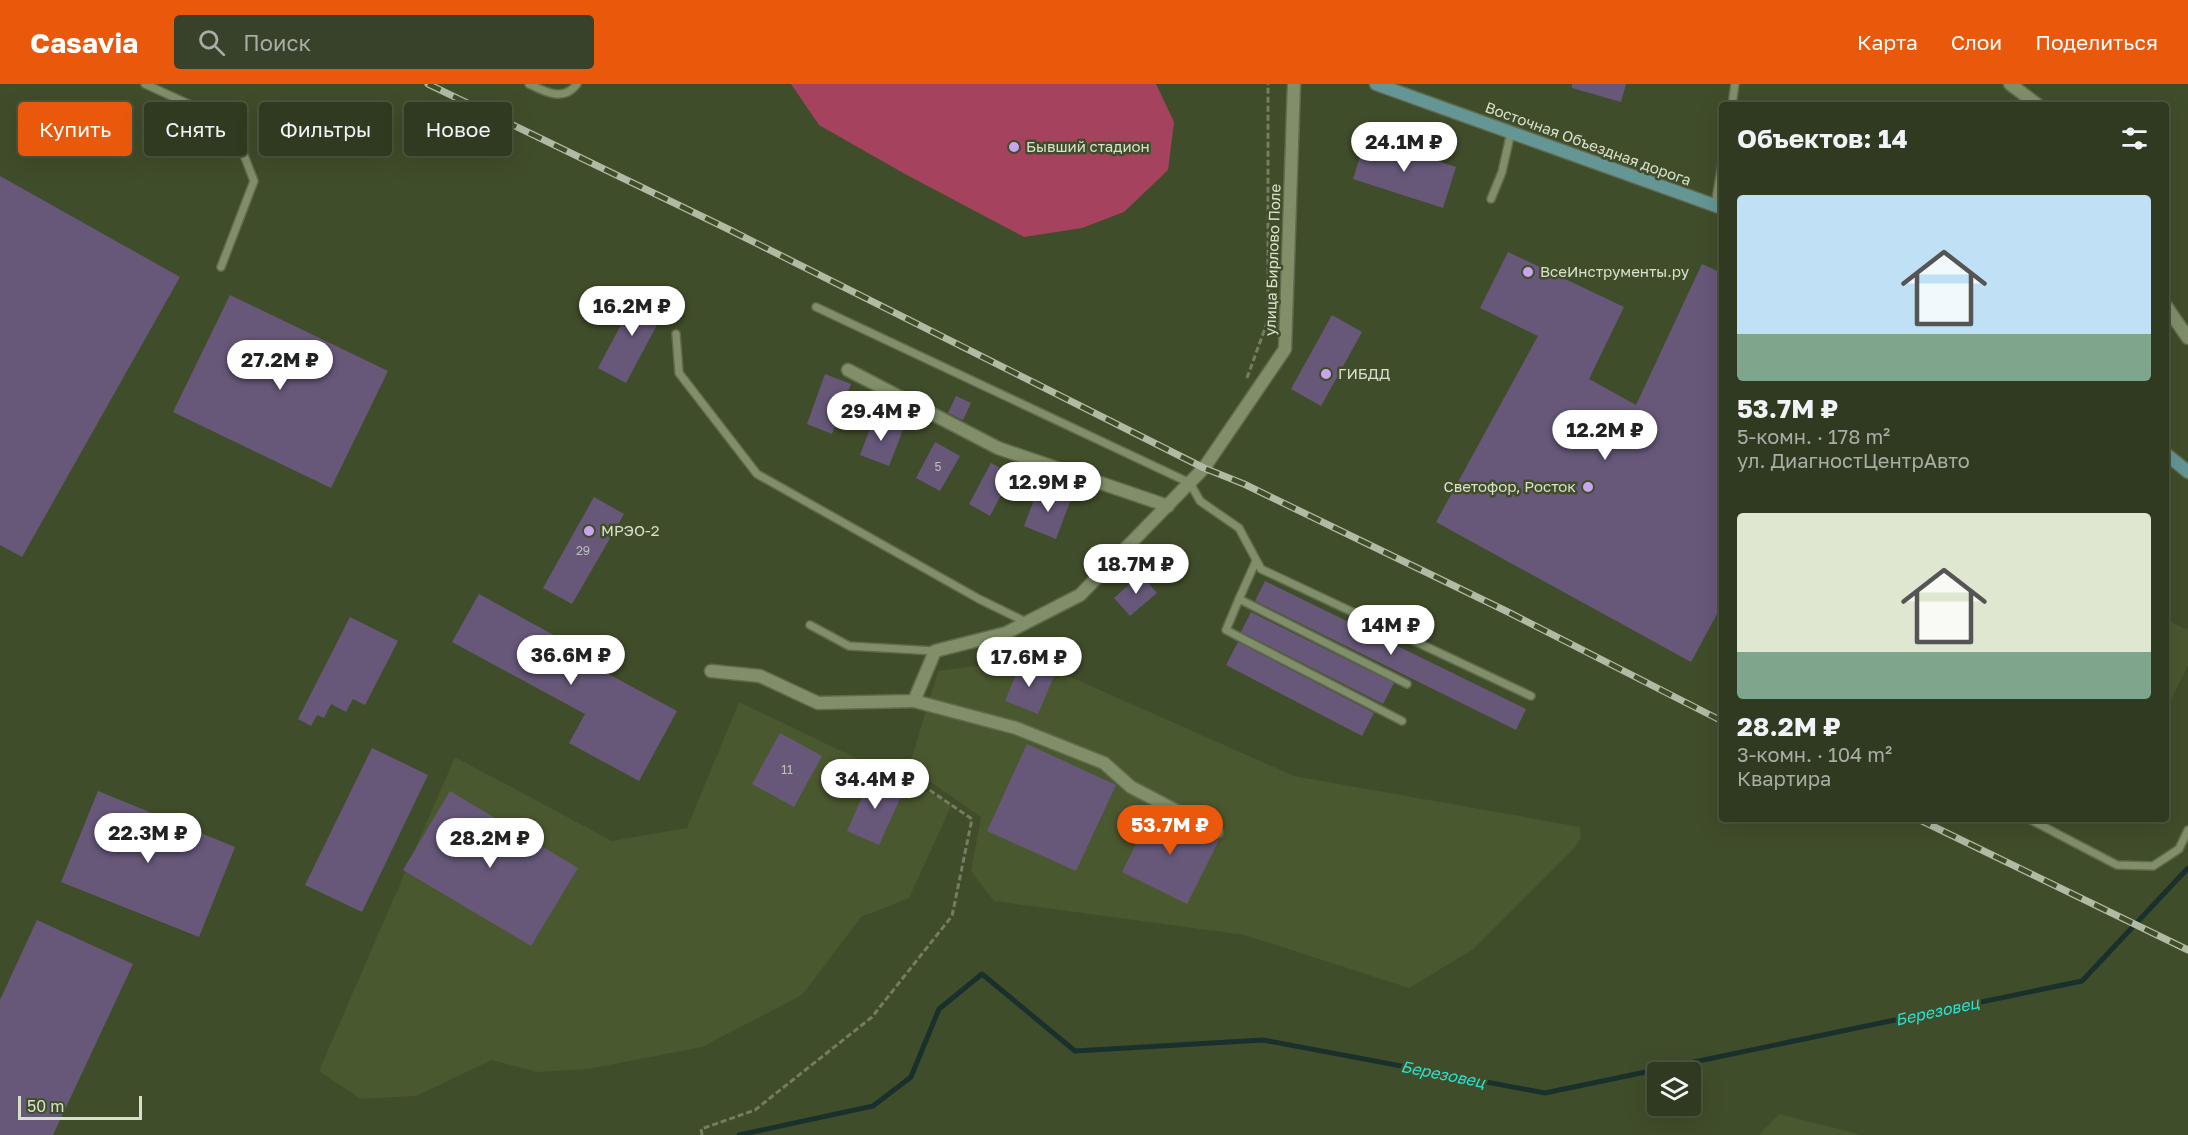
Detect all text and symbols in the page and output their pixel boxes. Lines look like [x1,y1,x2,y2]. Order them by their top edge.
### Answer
search box [174,15,594,69]
text: Casavia [30,26,138,59]
icon: search [195,26,228,59]
text: Поиск [243,29,311,56]
text: Карта [1857,29,1918,55]
text: Слои [1951,29,2002,55]
text: Поделиться [2035,29,2158,55]
street label: Восточная Объездная дорога [1483,97,1694,189]
chip: Купить [18,102,132,156]
chip: Снять [144,102,247,156]
chip: Фильтры [259,102,392,156]
chip: Новое [404,102,512,156]
pin: 24.1M ₽ [1349,122,1459,173]
icon: filters [2118,122,2151,155]
text: Объектов: 14 [1737,123,1908,154]
text: 24.1M ₽ [1365,129,1443,153]
place label: Бывший стадион [1026,137,1150,155]
marker: Бывший стадион [1007,140,1021,154]
street label: улица Бирлово Поле [1260,183,1284,336]
icon: home [1890,234,1998,342]
place label: ВсеИнструменты.ру [1540,262,1690,280]
marker: ВсеИнструменты.ру [1521,265,1535,279]
pin: 16.2M ₽ [577,286,687,337]
text: 16.2M ₽ [593,293,671,317]
pin: 27.2M ₽ [225,340,335,391]
text: 27.2M ₽ [241,347,319,371]
place label: ГИБДД [1338,364,1390,382]
marker: ГИБДД [1319,367,1333,381]
pin: 29.4M ₽ [826,391,936,442]
text: 53.7M ₽ [1737,393,1838,424]
text: 29.4M ₽ [841,398,921,422]
pin: 12.2M ₽ [1550,410,1660,461]
text: 12.2M ₽ [1566,417,1644,441]
text: 5-комн. · 178 m² [1737,424,1890,448]
text: ул. ДиагностЦентрАвто [1737,448,1970,472]
house number: 5 [935,459,942,474]
pin: 12.9M ₽ [993,462,1103,513]
text: 12.9M ₽ [1009,469,1087,493]
place label: Светофор, Росток [1444,477,1576,495]
marker: Светофор, Росток [1581,480,1595,494]
place label: МРЭО-2 [601,521,659,539]
marker: МРЭО-2 [582,524,596,538]
house number: 29 [576,543,590,558]
pin: 18.7M ₽ [1081,544,1191,595]
text: 18.7M ₽ [1098,551,1174,575]
icon: home [1890,552,1998,660]
pin: 14M ₽ [1349,605,1433,656]
text: 14M ₽ [1361,612,1421,636]
pin: 36.6M ₽ [516,635,626,686]
pin: 17.6M ₽ [974,637,1084,688]
text: 36.6M ₽ [531,642,611,666]
text: 17.6M ₽ [991,644,1067,668]
text: 28.2M ₽ [1737,711,1841,742]
text: 3-комн. · 104 m² [1737,742,1892,766]
pin: 34.4M ₽ [820,759,930,810]
house number: 11 [781,762,793,777]
text: 34.4M ₽ [835,766,915,790]
text: Квартира [1737,766,1831,790]
pin: 53.7M ₽ [1115,805,1225,856]
text: 53.7M ₽ [1131,812,1209,836]
pin: 22.3M ₽ [93,813,203,864]
pin: 28.2M ₽ [435,818,545,869]
text: 22.3M ₽ [108,820,188,844]
text: 28.2M ₽ [450,825,530,849]
water label: Березовец [1893,992,1982,1030]
water label: Березовец [1399,1056,1488,1092]
map controls [1647,1062,1701,1116]
button: layers [1647,1062,1701,1116]
scale bar [18,1093,142,1120]
text: 50 m [27,1096,64,1116]

